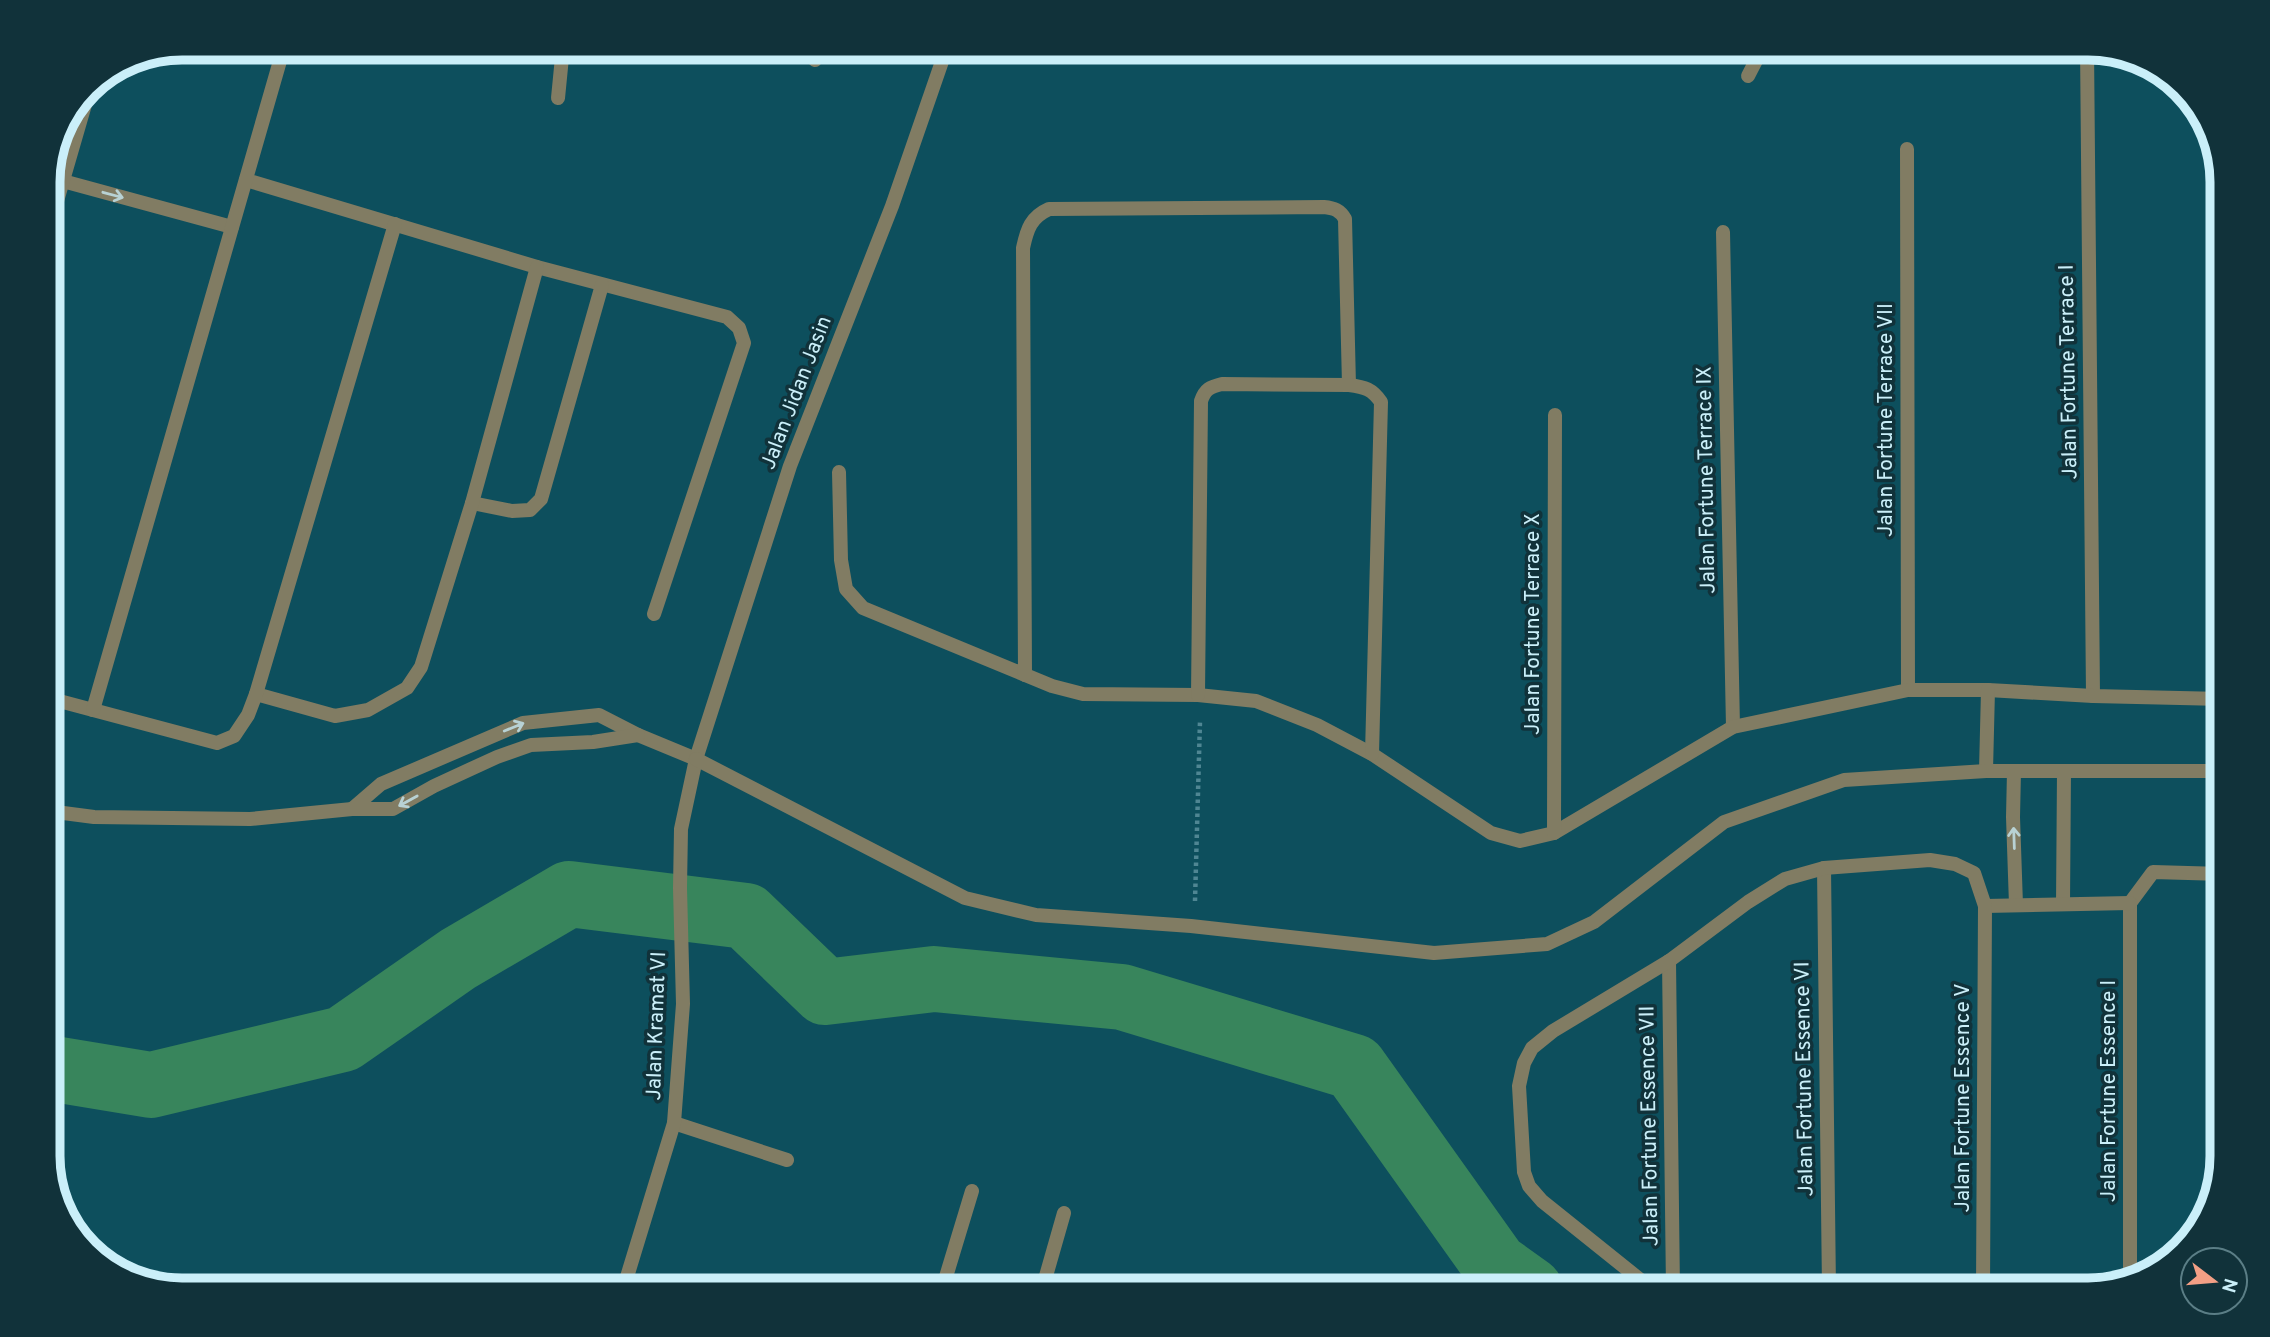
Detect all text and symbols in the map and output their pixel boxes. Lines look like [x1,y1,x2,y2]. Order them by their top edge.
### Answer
one-way arrow [102,189,124,202]
street label: Jalan Fortune Terrace I [2054,264,2084,480]
street label: Jalan Fortune Terrace VII [1873,303,1900,537]
street label: Jalan Jidan Jasin [755,312,839,474]
street label: Jalan Fortune Terrace IX [1692,366,1722,594]
street label: Jalan Fortune Terrace X [1520,513,1547,735]
one-way arrow [503,720,525,733]
one-way arrow [398,795,419,808]
one-way arrow [2007,827,2021,850]
street label: Jalan Kramat VI [641,951,673,1101]
street label: Jalan Fortune Essence VI [1789,961,1821,1197]
street label: Jalan Fortune Essence I [2096,980,2123,1202]
street label: Jalan Fortune Essence V [1950,983,1977,1213]
street label: Jalan Fortune Essence VII [1634,1005,1666,1247]
north arrow [2179,1246,2249,1316]
text: N [2215,1275,2242,1295]

